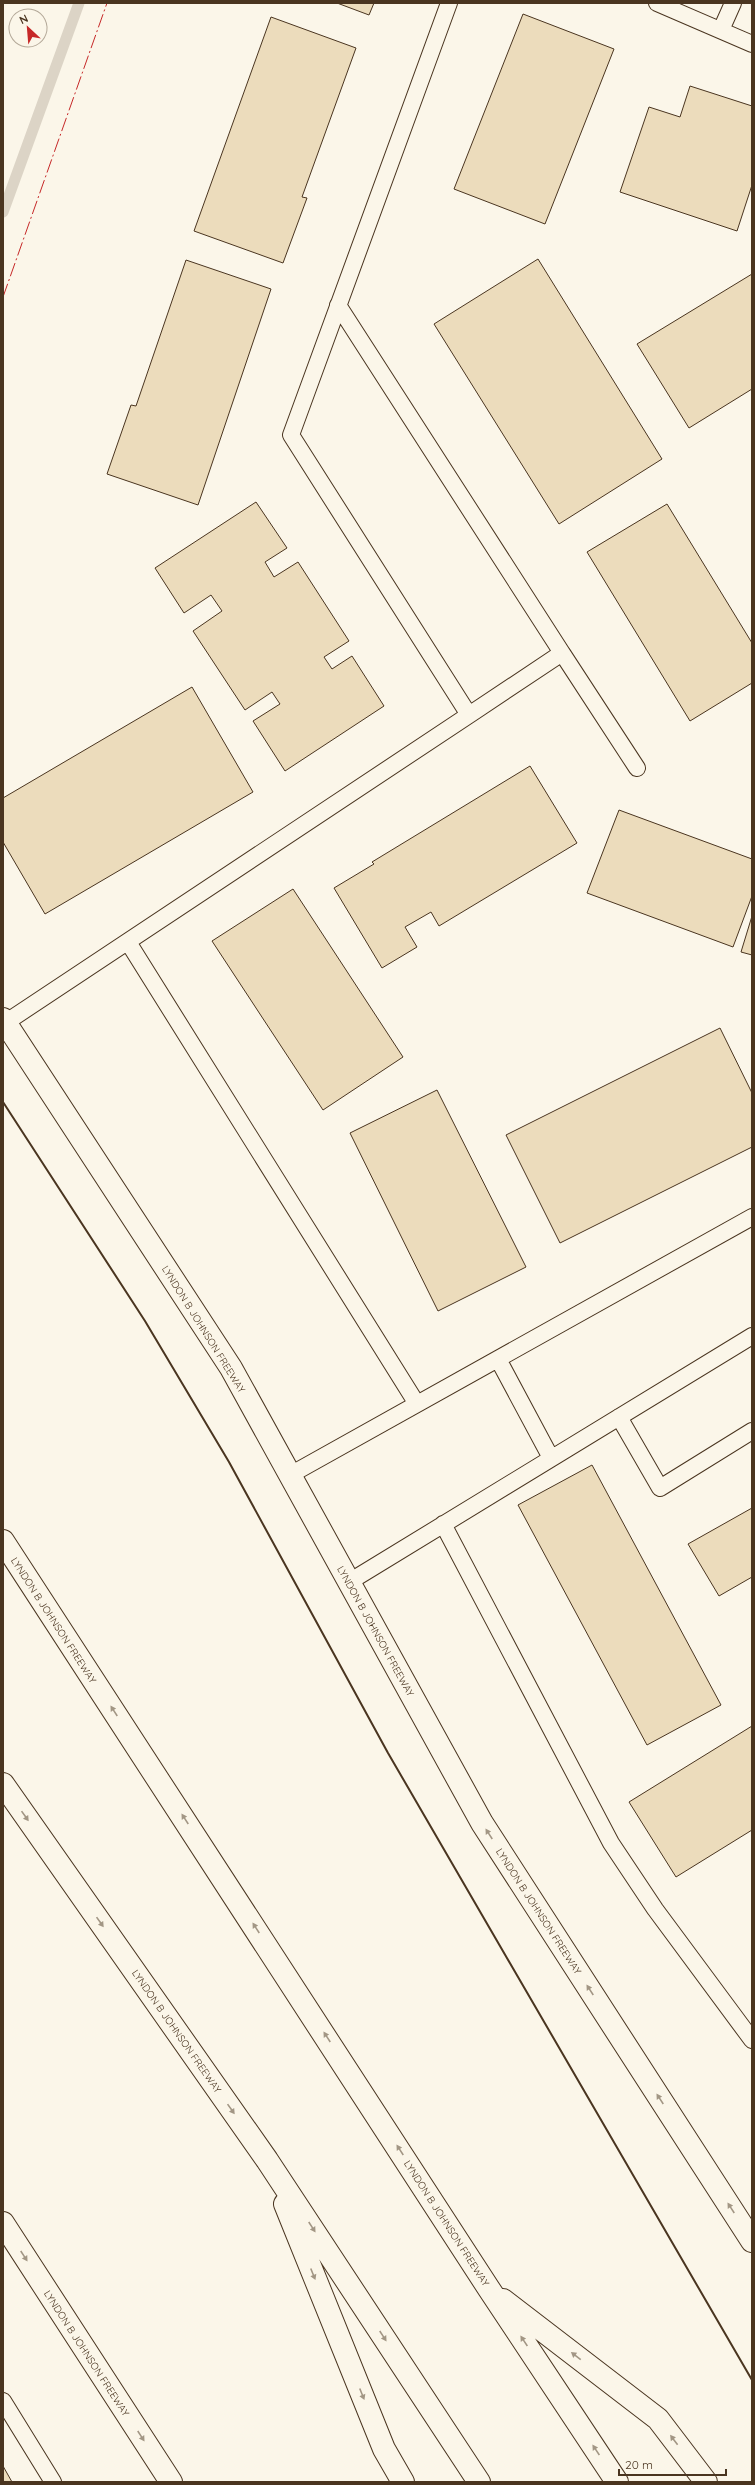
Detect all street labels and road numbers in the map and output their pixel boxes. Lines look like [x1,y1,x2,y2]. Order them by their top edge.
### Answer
street label: LYNDON B JOHNSON FREEWAY [159,1263,248,1396]
street label: LYNDON B JOHNSON FREEWAY [8,1555,99,1686]
street label: LYNDON B JOHNSON FREEWAY [334,1564,417,1699]
street label: LYNDON B JOHNSON FREEWAY [493,1846,584,1977]
street label: LYNDON B JOHNSON FREEWAY [129,1967,224,2096]
street label: LYNDON B JOHNSON FREEWAY [401,2158,492,2289]
street label: LYNDON B JOHNSON FREEWAY [41,2288,132,2419]

